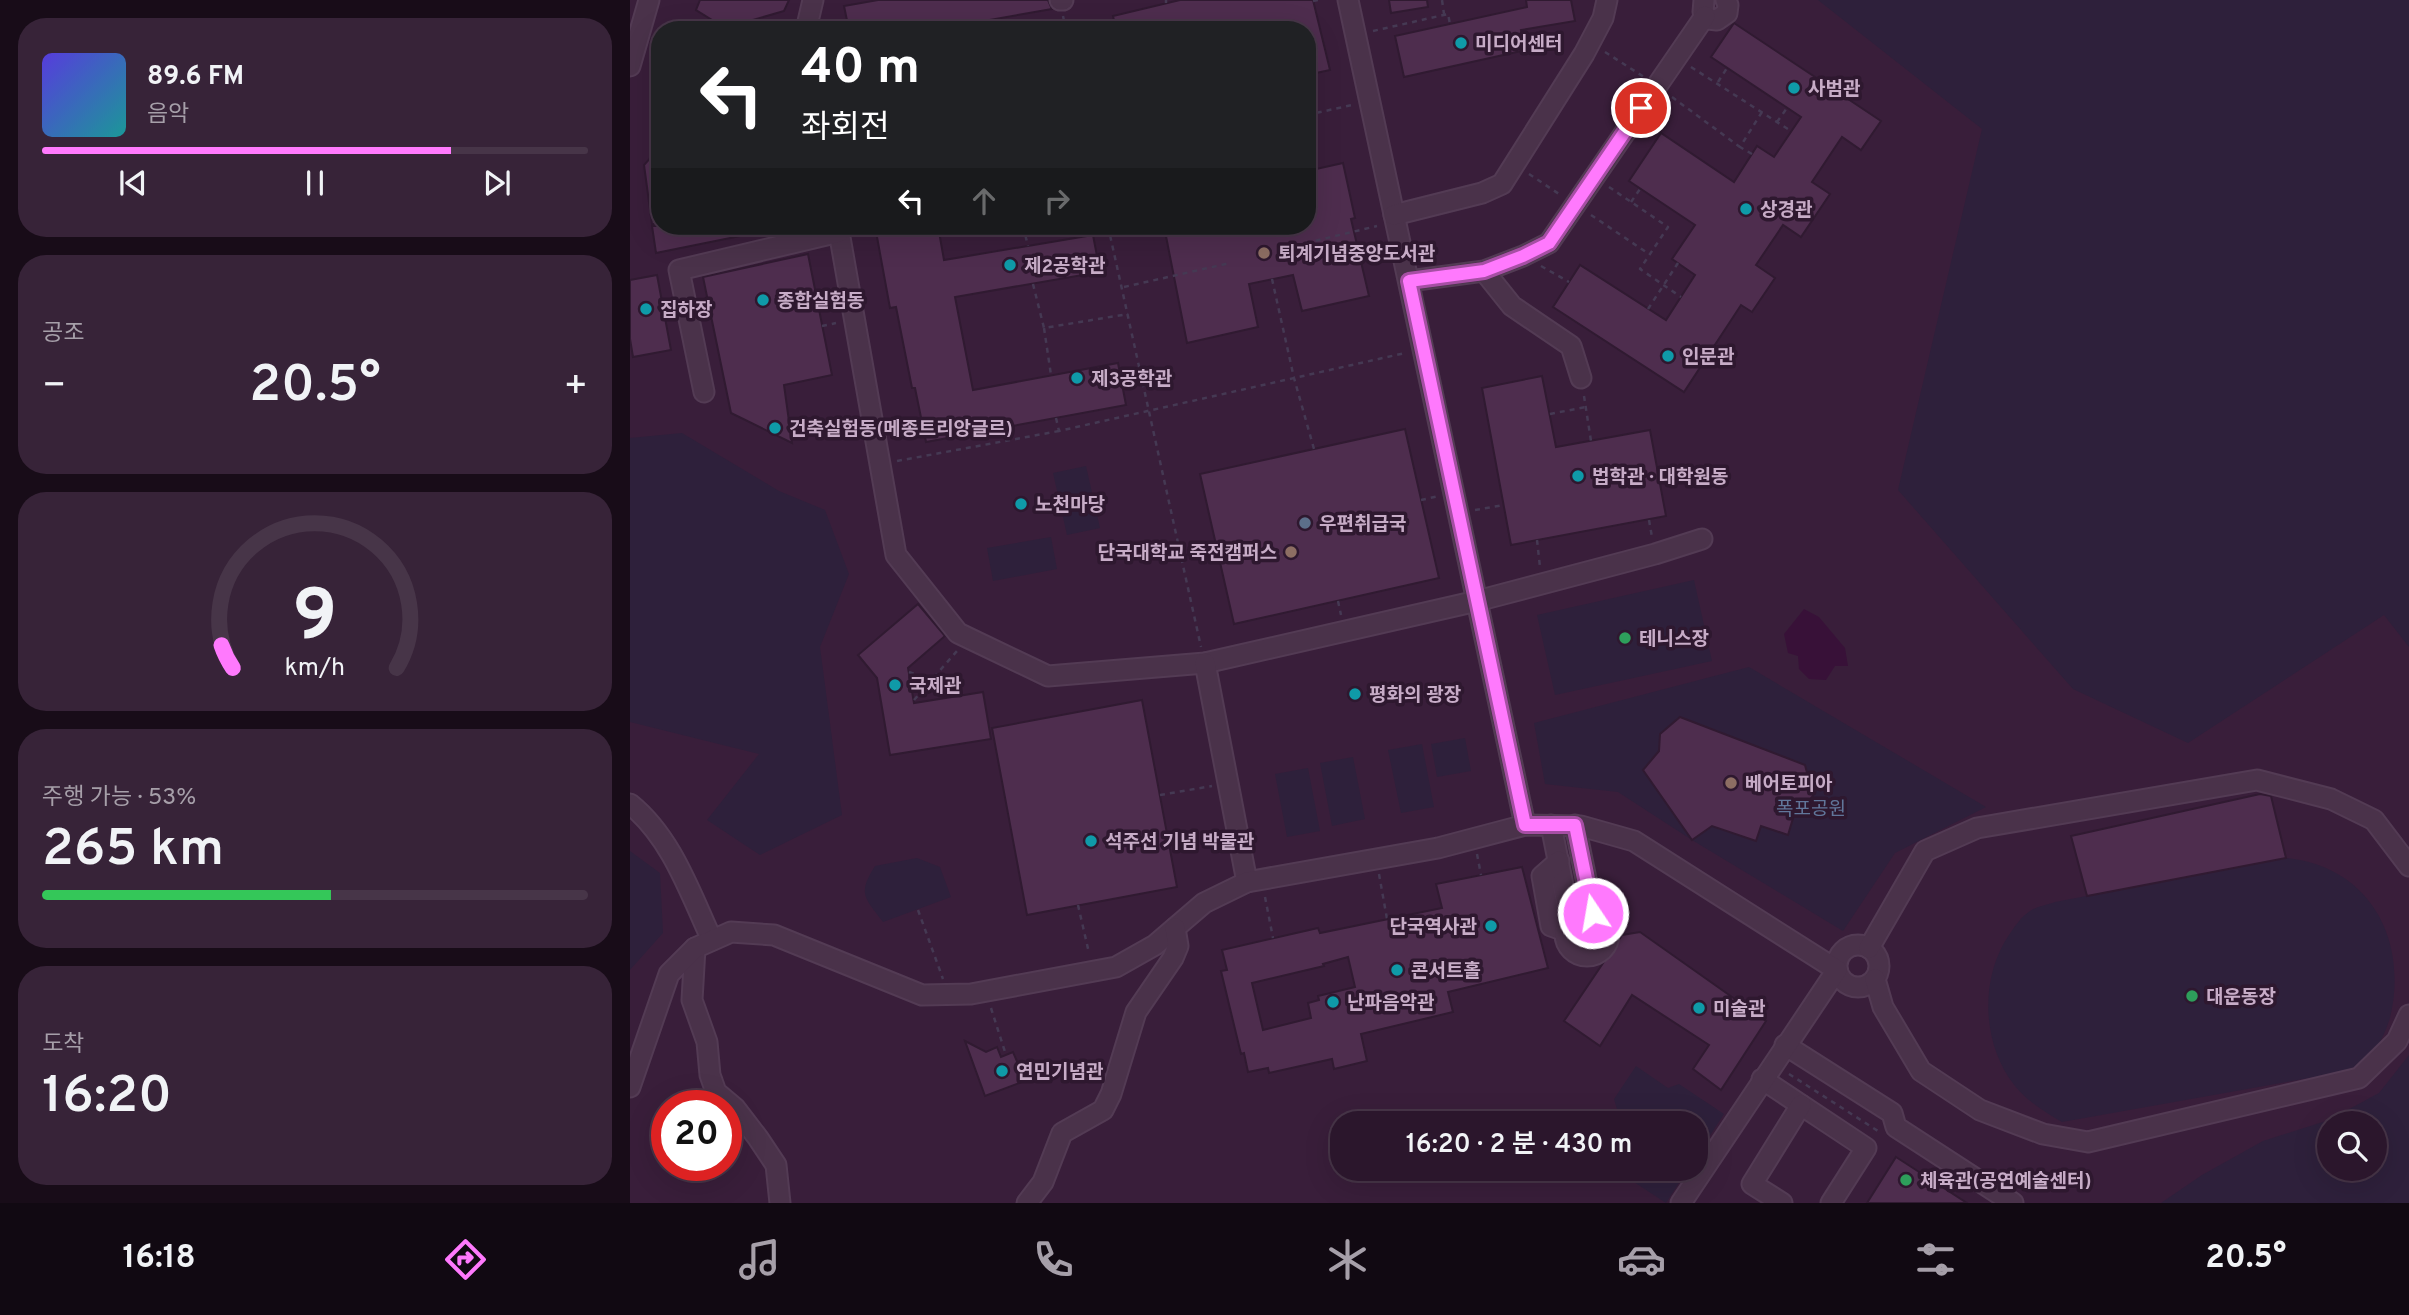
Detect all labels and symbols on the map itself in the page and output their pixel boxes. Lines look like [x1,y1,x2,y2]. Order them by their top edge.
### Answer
place label: 미디어센터 [1475,33,1562,57]
marker: 미디어센터 [1453,35,1469,51]
pin [1611,78,1671,138]
place label: 사범관 [1808,78,1861,102]
marker: 사범관 [1786,80,1802,96]
place label: 상경관 [1760,199,1813,223]
marker: 상경관 [1738,201,1754,217]
place label: 퇴계기념중앙도서관 [1278,243,1436,267]
marker: 퇴계기념중앙도서관 [1256,245,1272,261]
place label: 제2공학관 [1024,255,1106,279]
marker: 제2공학관 [1002,257,1018,273]
place label: 종합실험동 [777,290,864,314]
marker: 종합실험동 [755,292,771,308]
place label: 집하장 [660,299,712,323]
marker: 집하장 [638,301,654,317]
place label: 인문관 [1682,346,1735,370]
marker: 인문관 [1660,348,1676,364]
place label: 제3공학관 [1091,368,1173,392]
marker: 제3공학관 [1069,370,1085,386]
place label: 건축실험동(메종트리앙글르) [789,418,1013,442]
marker: 건축실험동(메종트리앙글르) [767,420,783,436]
place label: 법학관 · 대학원동 [1592,466,1728,490]
marker: 법학관 · 대학원동 [1570,468,1586,484]
place label: 노천마당 [1035,494,1105,518]
marker: 노천마당 [1013,496,1029,512]
place label: 우편취급국 [1319,513,1406,537]
marker: 우편취급국 [1297,515,1313,531]
place label: 단국대학교 죽전캠퍼스 [1097,542,1277,566]
marker: 단국대학교 죽전캠퍼스 [1283,544,1299,560]
place label: 테니스장 [1639,628,1709,652]
marker: 테니스장 [1617,630,1633,646]
place label: 국제관 [909,675,962,699]
marker: 국제관 [887,677,903,693]
place label: 평화의 광장 [1369,684,1461,708]
marker: 평화의 광장 [1347,686,1363,702]
place label: 베어토피아 [1745,773,1833,797]
marker: 베어토피아 [1723,775,1739,791]
park label: 폭포공원 [1776,798,1846,822]
place label: 석주선 기념 박물관 [1105,831,1255,855]
marker: 석주선 기념 박물관 [1083,833,1099,849]
position arrow [1556,876,1630,950]
place label: 단국역사관 [1390,916,1478,940]
marker: 단국역사관 [1483,918,1499,934]
place label: 콘서트홀 [1411,960,1481,984]
marker: 콘서트홀 [1389,962,1405,978]
place label: 대운동장 [2206,986,2276,1010]
marker: 대운동장 [2184,988,2200,1004]
place label: 난파음악관 [1347,992,1435,1016]
marker: 난파음악관 [1325,994,1341,1010]
place label: 미술관 [1713,998,1766,1022]
marker: 미술관 [1691,1000,1707,1016]
place label: 연민기념관 [1016,1061,1104,1085]
marker: 연민기념관 [994,1063,1010,1079]
speed limit sign: 20 [651,1090,742,1181]
place label: 체육관(공연예술센터) [1920,1170,2091,1194]
marker: 체육관(공연예술센터) [1898,1172,1914,1188]

